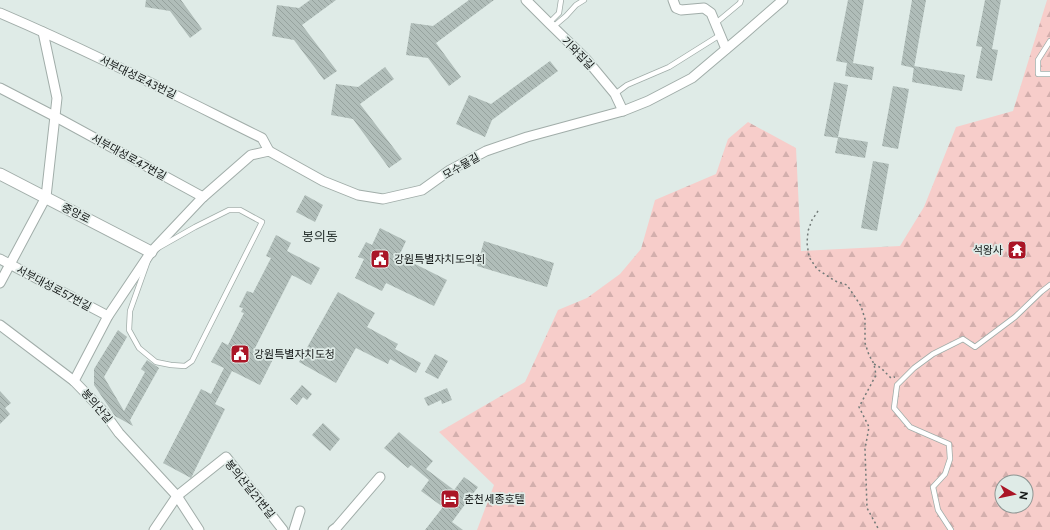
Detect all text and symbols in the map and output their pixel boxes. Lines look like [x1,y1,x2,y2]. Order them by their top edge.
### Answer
street label: 기와집길 [559,34,596,72]
street label: 서부대성로43번길 [97,53,178,102]
street label: 서부대성로47번길 [89,131,168,183]
street label: 모수물길 [440,151,482,182]
street label: 중앙로 [59,201,92,226]
district label: 봉의동 [302,229,338,244]
temple icon: 석왕사 [1006,239,1028,261]
place label: 석왕사 [973,244,1003,257]
public building icon: 강원특별자치도의회 [369,248,391,270]
place label: 강원특별자치도의회 [394,253,485,266]
street label: 서부대성로57번길 [14,263,93,314]
public building icon: 강원특별자치도청 [229,343,251,365]
place label: 강원특별자치도청 [254,348,335,361]
street label: 봉의산길 [78,387,115,426]
street label: 봉의산길21번길 [222,457,277,521]
north arrow [994,474,1034,514]
hotel icon: 춘천세종호텔 [439,488,461,510]
text: N [1016,490,1030,501]
place label: 춘천세종호텔 [464,493,525,506]

